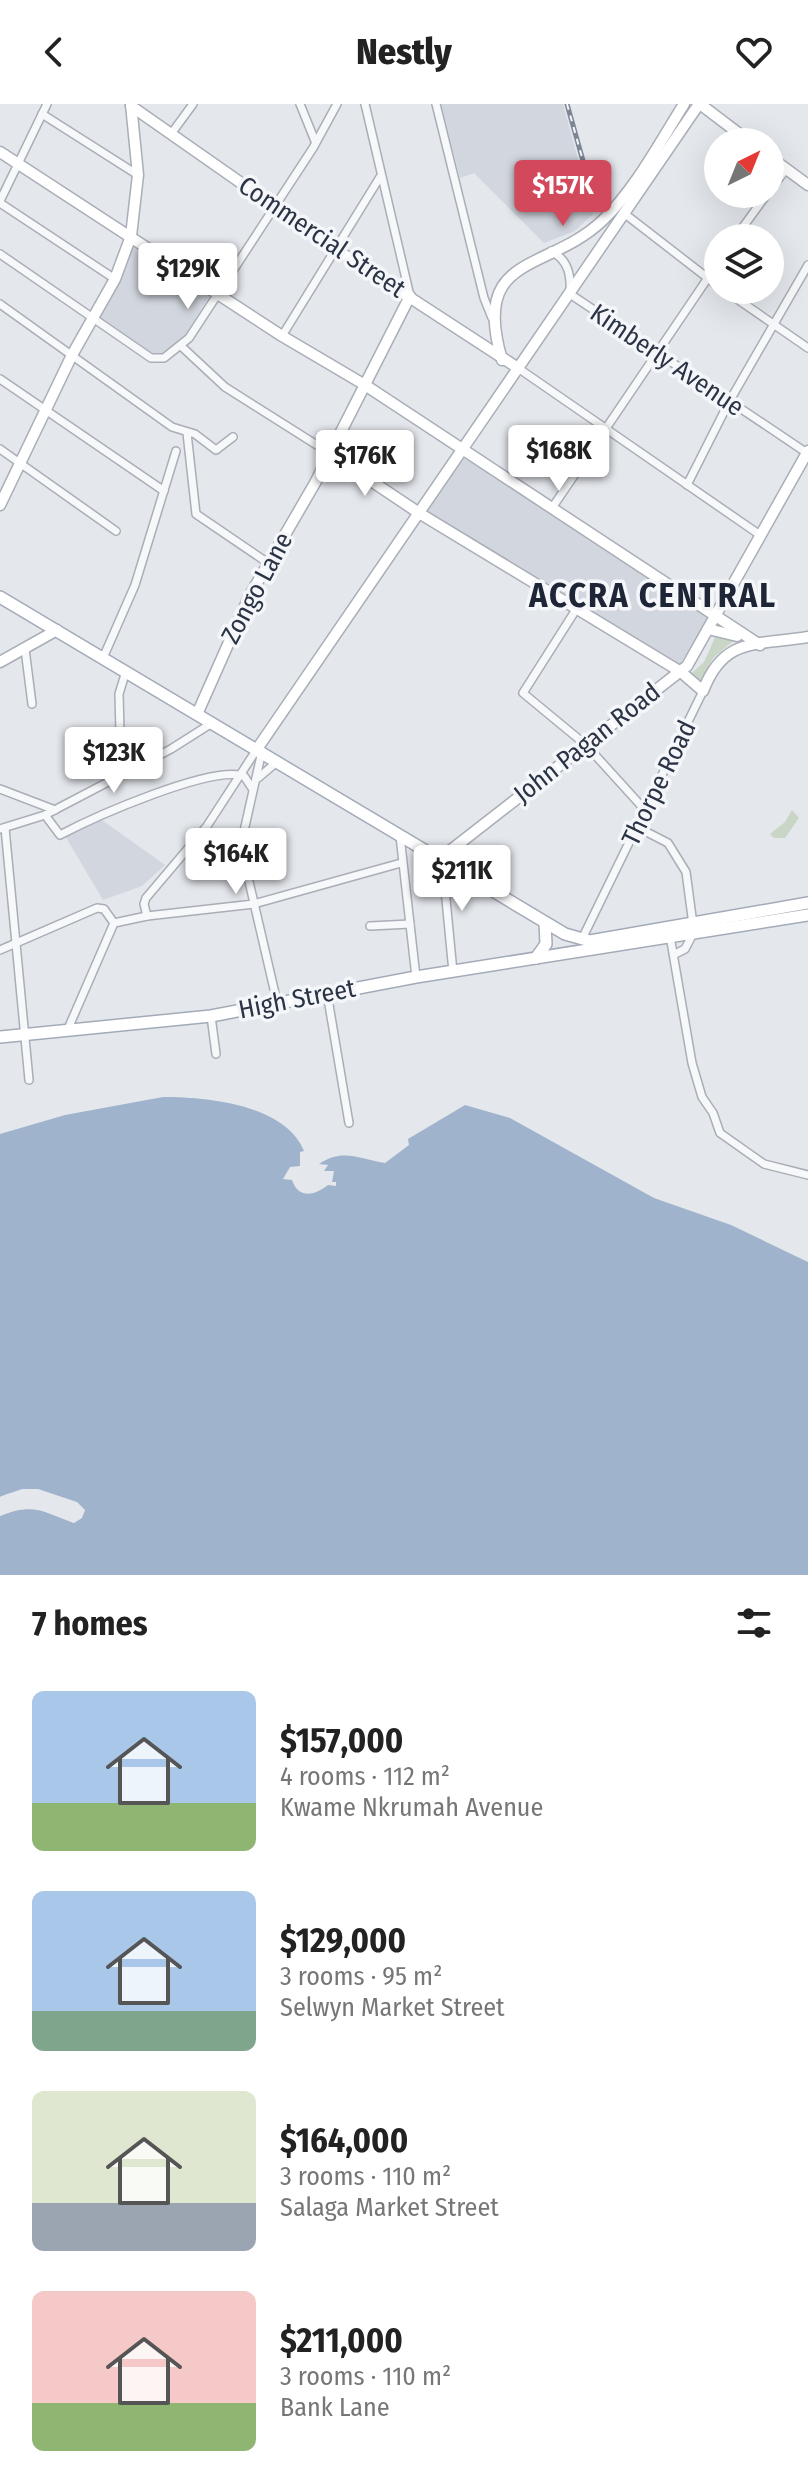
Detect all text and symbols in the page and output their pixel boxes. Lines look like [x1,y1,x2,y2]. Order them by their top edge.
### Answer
icon: back [32,30,76,74]
text: Nestly [356,30,452,74]
icon: heart [732,30,776,74]
north arrow [704,128,784,208]
map controls [704,128,784,304]
pin: $157K [507,160,619,228]
street label: Commercial Street [233,170,412,305]
text: $157K [532,170,594,201]
button: layers [704,224,784,304]
pin: $129K [132,243,244,311]
text: $129K [156,253,220,284]
street label: Kimberly Avenue [584,297,750,423]
pin: $168K [503,425,615,493]
pin: $176K [309,430,421,498]
text: $168K [526,435,592,466]
text: $176K [334,440,396,471]
street label: Zongo Lane [215,527,299,649]
district label: ACCRA CENTRAL [528,575,777,616]
street label: John Pagan Road [508,676,666,810]
street label: Thorpe Road [615,715,703,851]
pin: $123K [58,727,170,795]
text: $123K [83,737,145,768]
pin: $164K [180,828,292,896]
text: $164K [203,838,269,869]
pin: $211K [406,845,518,913]
text: $211K [432,855,492,886]
street label: High Street [236,972,358,1025]
icon: filters [732,1601,776,1645]
text: 7 homes [32,1603,148,1644]
text: $157,000 [280,1720,403,1761]
icon: home [96,1723,192,1819]
text: 4 rooms · 112 m² [280,1761,450,1792]
text: Kwame Nkrumah Avenue [280,1792,543,1823]
text: $129,000 [280,1920,406,1961]
icon: home [96,1923,192,2019]
text: 3 rooms · 95 m² [280,1961,442,1992]
text: Selwyn Market Street [280,1992,505,2023]
text: $164,000 [280,2120,408,2161]
icon: home [96,2123,192,2219]
text: 3 rooms · 110 m² [280,2161,451,2192]
text: Salaga Market Street [280,2192,499,2223]
text: $211,000 [280,2320,403,2361]
icon: home [96,2323,192,2419]
text: 3 rooms · 110 m² [280,2361,451,2392]
text: Bank Lane [280,2392,390,2423]

